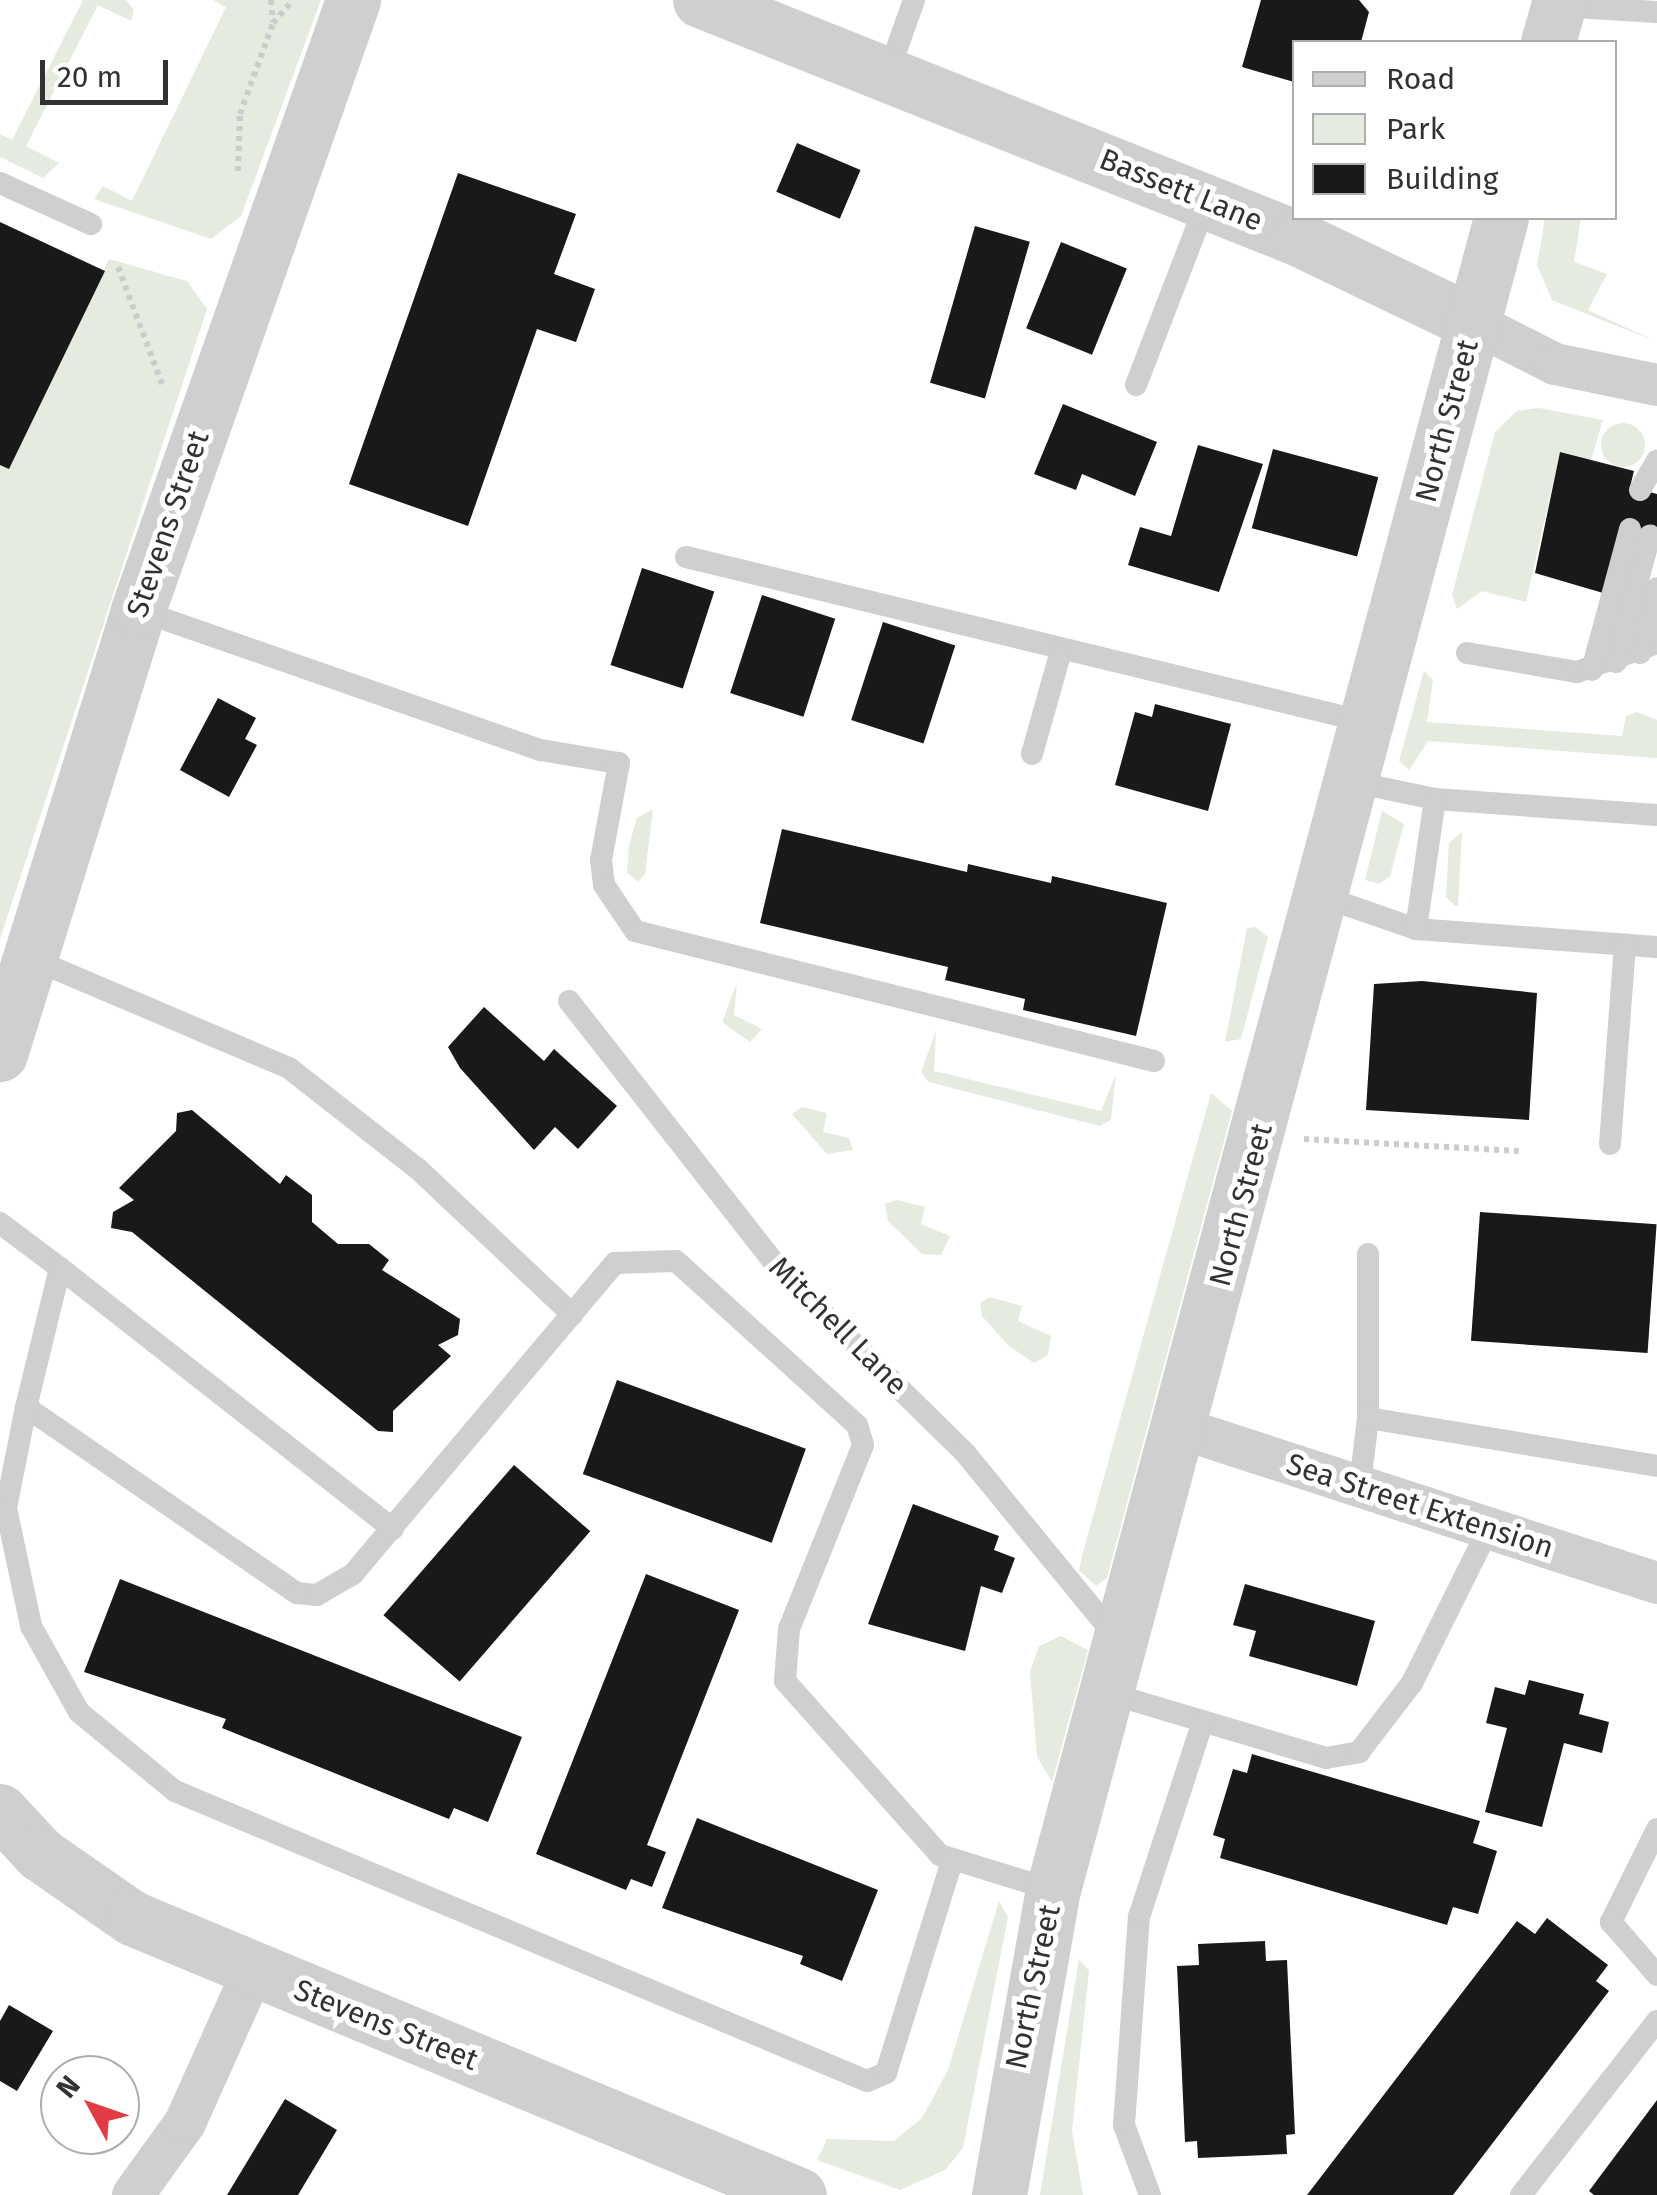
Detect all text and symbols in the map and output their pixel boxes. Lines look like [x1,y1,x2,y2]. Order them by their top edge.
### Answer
scale bar [45,40,172,102]
legend [1292,40,1617,220]
text: 20 m [57,59,122,95]
text: Road [1386,61,1455,97]
text: Park [1386,111,1445,147]
street label: Bassett Lane [1094,141,1268,239]
text: Building [1386,161,1498,197]
street label: North Street [1408,336,1486,506]
street label: Stevens Street [119,426,217,622]
street label: North Street [1202,1120,1280,1290]
street label: Mitchell Lane [761,1249,915,1403]
street label: Sea Street Extension [1282,1446,1558,1566]
street label: North Street [998,1901,1068,2073]
street label: Stevens Street [289,1972,483,2078]
north arrow [40,2055,140,2155]
text: N [50,2069,87,2104]

